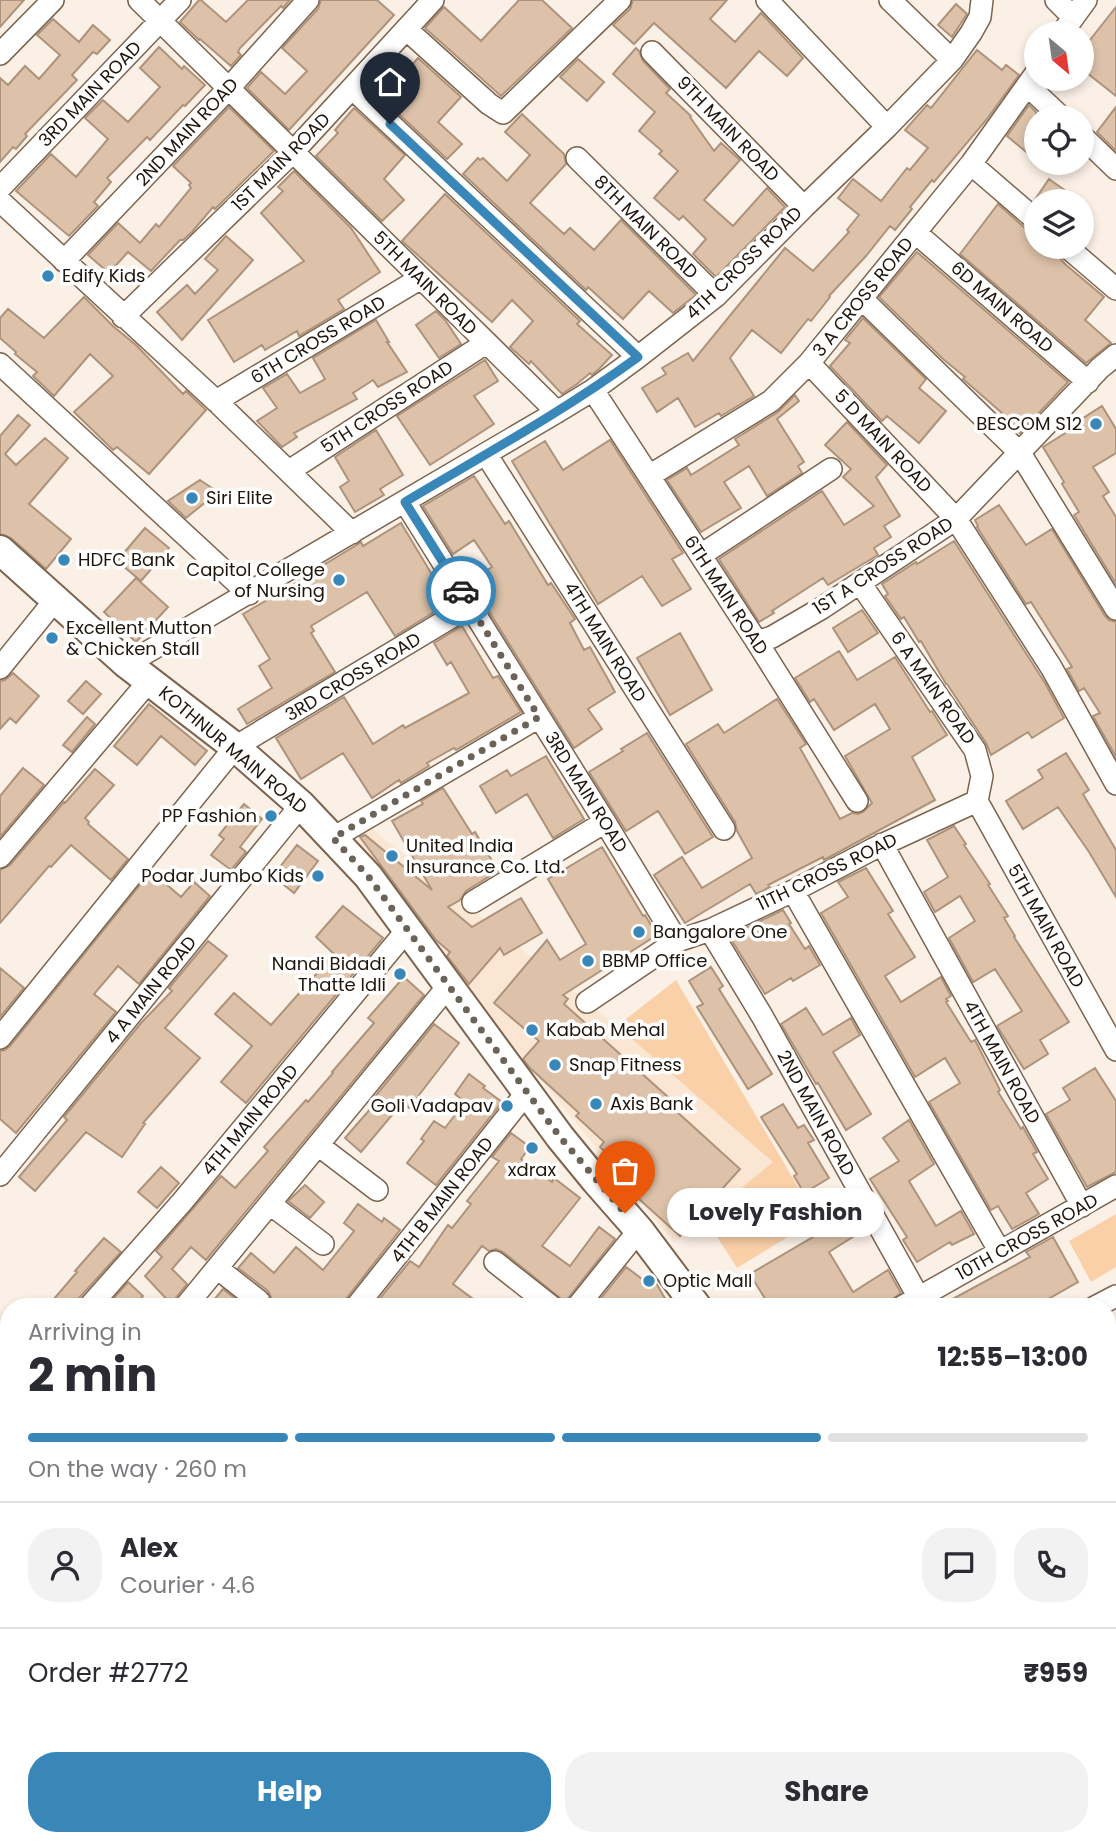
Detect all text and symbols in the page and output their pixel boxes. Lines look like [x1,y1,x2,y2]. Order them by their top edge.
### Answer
north arrow [1024,21,1094,91]
map controls [1024,21,1094,259]
street label: 3RD MAIN ROAD [33,35,147,152]
pin [360,52,420,124]
icon: home [371,63,409,101]
street label: 9TH MAIN ROAD [672,70,785,187]
street label: 2ND MAIN ROAD [130,72,244,191]
button: locate [1024,105,1094,175]
street label: 1ST MAIN ROAD [226,107,336,217]
street label: 8TH MAIN ROAD [589,169,704,284]
button: layers [1024,189,1094,259]
street label: 4TH CROSS ROAD [680,200,807,325]
street label: 5TH MAIN ROAD [368,225,483,340]
street label: 3 A CROSS ROAD [807,232,919,362]
street label: 6D MAIN ROAD [946,255,1059,358]
place label: Edify Kids [62,263,145,288]
marker: Edify Kids [40,268,56,284]
street label: 6TH CROSS ROAD [246,289,390,390]
street label: 5TH CROSS ROAD [316,354,458,459]
street label: 5 D MAIN ROAD [829,383,938,498]
place label: BESCOM S12 [976,411,1082,436]
marker: BESCOM S12 [1088,416,1104,432]
place label: Siri Elite [206,485,273,510]
marker: Siri Elite [184,490,200,506]
street label: 1ST A CROSS ROAD [808,511,958,620]
street label: 6TH MAIN ROAD [678,530,774,659]
place label: HDFC Bank [78,547,176,572]
marker: HDFC Bank [56,552,72,568]
courier [426,556,496,626]
place label: Capitol College of Nursing [186,557,325,603]
marker: Capitol College of Nursing [331,572,347,588]
icon: car [442,572,480,610]
street label: 4TH MAIN ROAD [558,577,653,707]
place label: Excellent Mutton & Chicken Stall [66,615,212,661]
street label: 3RD CROSS ROAD [280,626,425,727]
street label: 6 A MAIN ROAD [885,626,982,749]
marker: Excellent Mutton & Chicken Stall [44,630,60,646]
street label: KOTHNUR MAIN ROAD [154,680,313,819]
street label: 3RD MAIN ROAD [539,726,634,857]
place label: PP Fashion [162,803,257,828]
marker: PP Fashion [263,808,279,824]
street label: 11TH CROSS ROAD [752,827,901,916]
place label: United India Insurance Co. Ltd. [406,833,564,879]
marker: United India Insurance Co. Ltd. [384,848,400,864]
street label: 5TH MAIN ROAD [1002,859,1091,992]
place label: Podar Jumbo Kids [141,863,304,888]
marker: Podar Jumbo Kids [310,868,326,884]
place label: Bangalore One [653,919,788,944]
marker: Bangalore One [631,924,647,940]
street label: 4 A MAIN ROAD [99,930,202,1049]
place label: BBMP Office [602,948,707,973]
place label: Nandi Bidadi Thatte Idli [272,951,386,997]
marker: BBMP Office [580,953,596,969]
marker: Nandi Bidadi Thatte Idli [392,966,408,982]
street label: 4TH MAIN ROAD [958,995,1047,1128]
place label: Kabab Mehal [546,1017,665,1042]
marker: Kabab Mehal [524,1022,540,1038]
street label: 2ND MAIN ROAD [772,1045,861,1180]
place label: Snap Fitness [569,1052,682,1077]
marker: Snap Fitness [547,1057,563,1073]
street label: 4TH MAIN ROAD [196,1059,303,1180]
place label: Axis Bank [610,1091,694,1116]
place label: Goli Vadapav [371,1093,493,1118]
marker: Axis Bank [588,1096,604,1112]
marker: Goli Vadapav [499,1098,515,1114]
street label: 4TH B MAIN ROAD [384,1131,499,1268]
marker: xdrax [524,1140,540,1156]
pin [595,1141,655,1213]
icon: bag [606,1152,644,1190]
place label: xdrax [508,1157,557,1182]
street label: 10TH CROSS ROAD [951,1187,1102,1286]
callout: Lovely Fashion [667,1188,884,1238]
text: Lovely Fashion [689,1196,862,1228]
place label: Optic Mall [663,1268,753,1293]
marker: Optic Mall [641,1273,657,1289]
text: Arriving in [28,1316,142,1348]
text: 12:55–13:00 [937,1339,1088,1375]
text: 2 min [28,1343,157,1407]
text: On the way · 260 m [28,1453,247,1485]
button: person [28,1528,102,1602]
button: chat [922,1528,996,1602]
button: phone [1014,1528,1088,1602]
text: Alex [120,1530,178,1566]
text: Courier · 4.6 [120,1569,255,1601]
text: Order #2772 [28,1655,189,1691]
text: ₹959 [1024,1655,1088,1691]
button: Help [28,1752,551,1832]
button: Share [565,1752,1088,1832]

